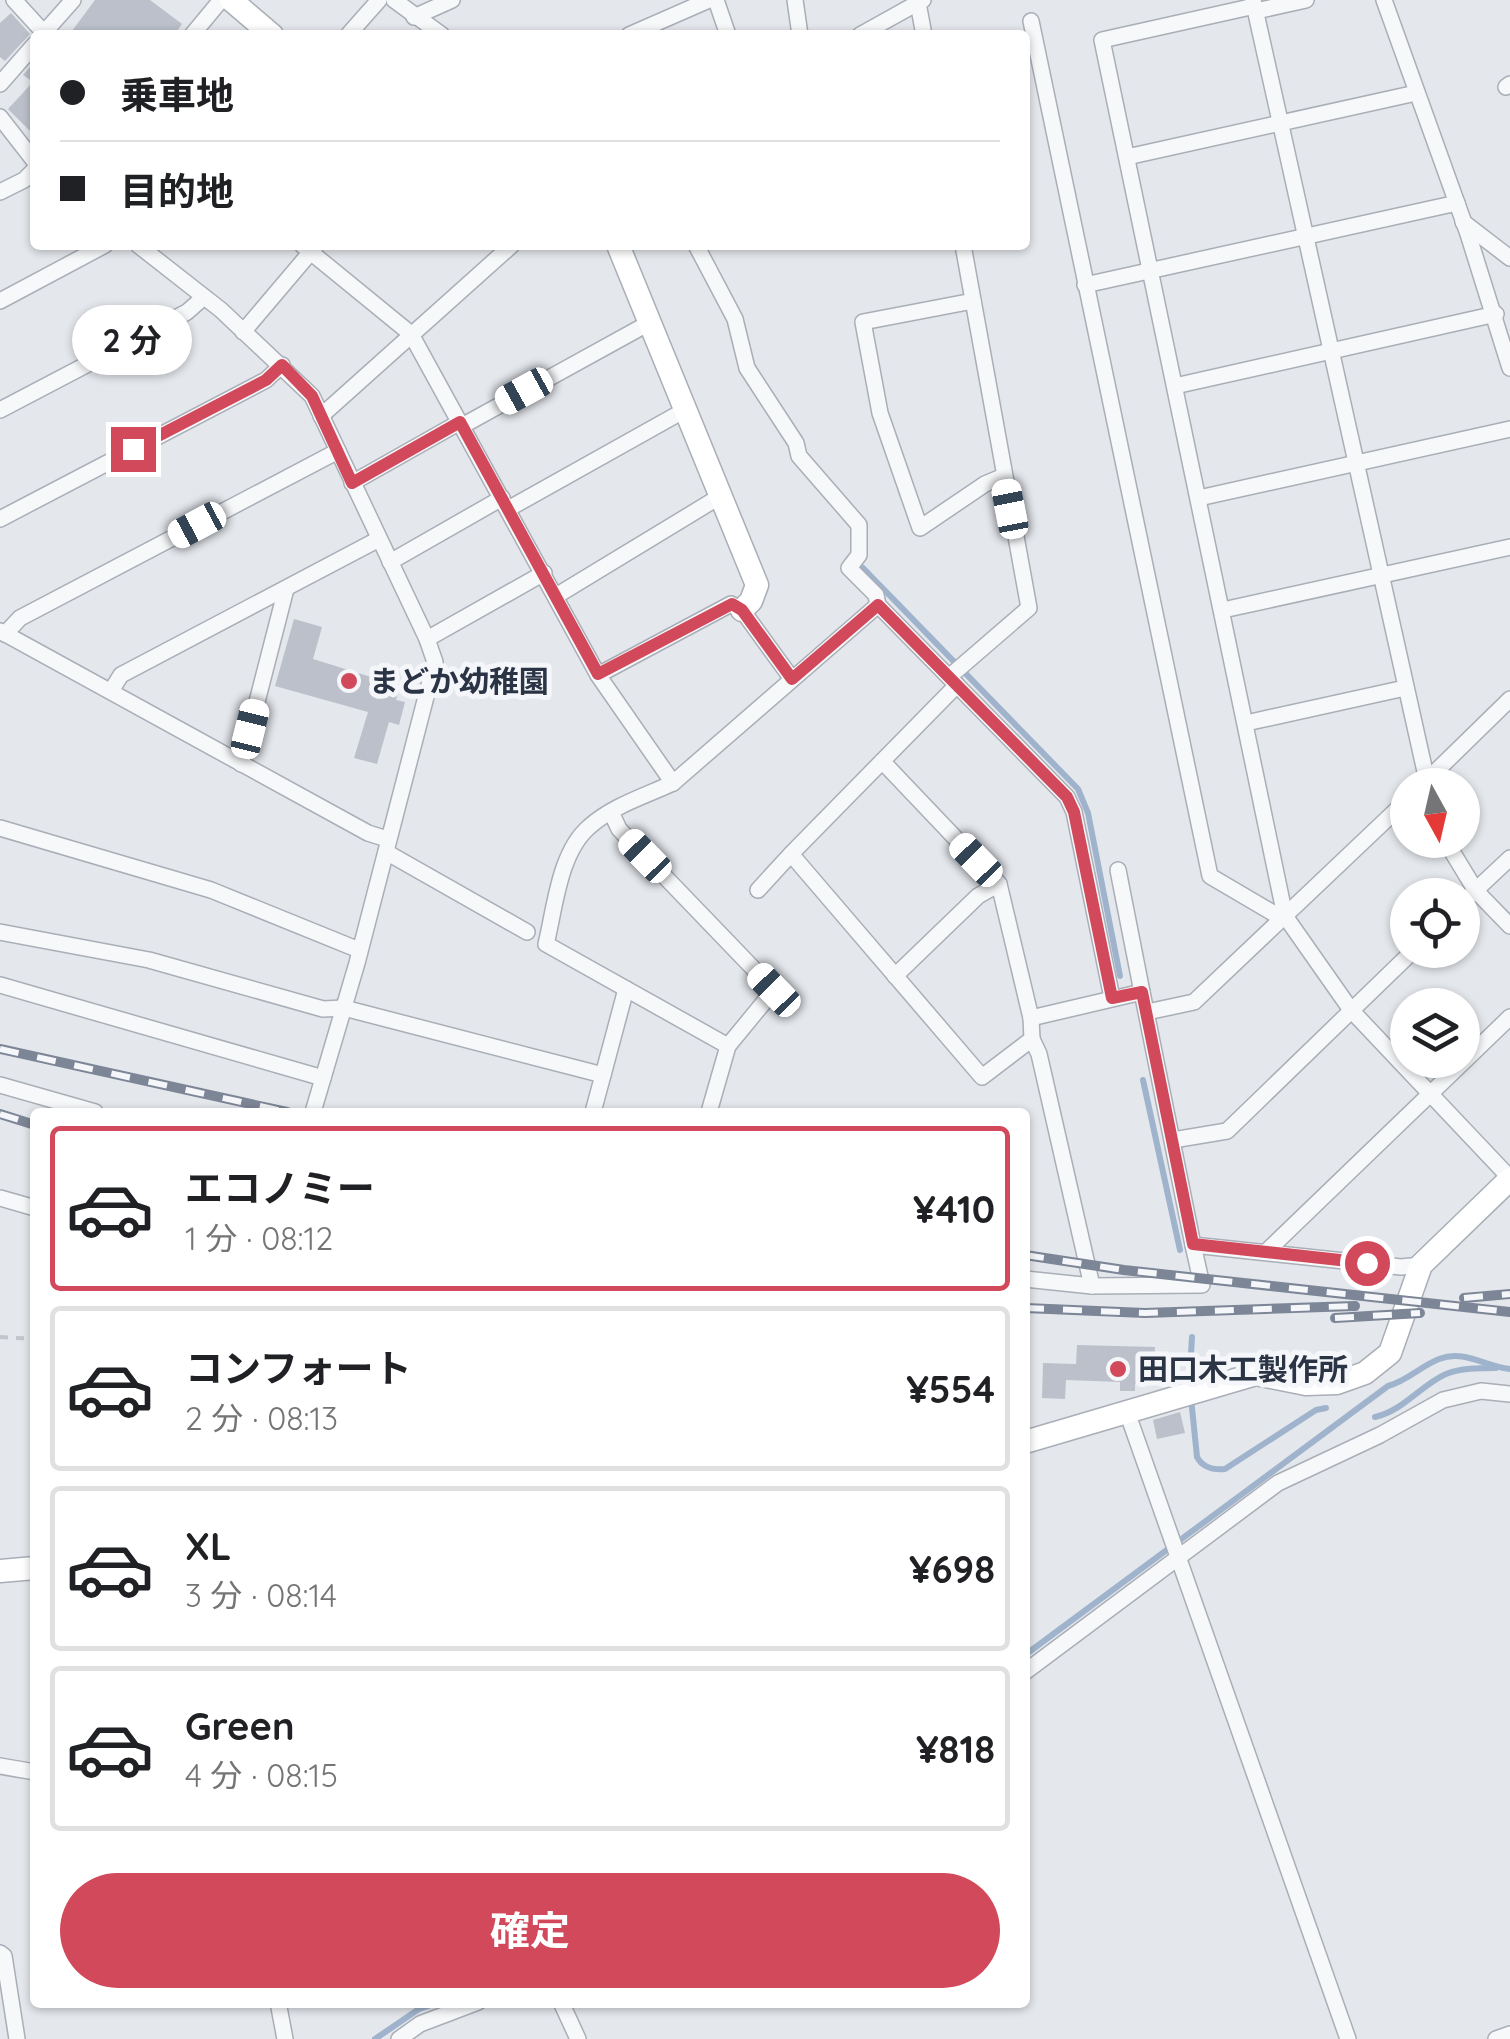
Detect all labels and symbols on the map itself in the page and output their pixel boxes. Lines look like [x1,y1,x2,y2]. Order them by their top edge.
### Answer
callout: 2 分 [73,304,193,374]
car [490,363,558,419]
route end [111,427,156,472]
car [990,477,1030,541]
car [163,498,231,552]
place label: まどか幼稚園 [369,662,549,700]
marker: まどか幼稚園 [338,670,360,692]
car [228,696,272,762]
north arrow [1390,768,1480,858]
car [613,824,677,888]
car [944,828,1008,892]
car [742,958,806,1022]
route start [1345,1241,1390,1286]
place label: 田口木工製作所 [1138,1350,1348,1388]
marker: 田口木工製作所 [1107,1358,1129,1380]

